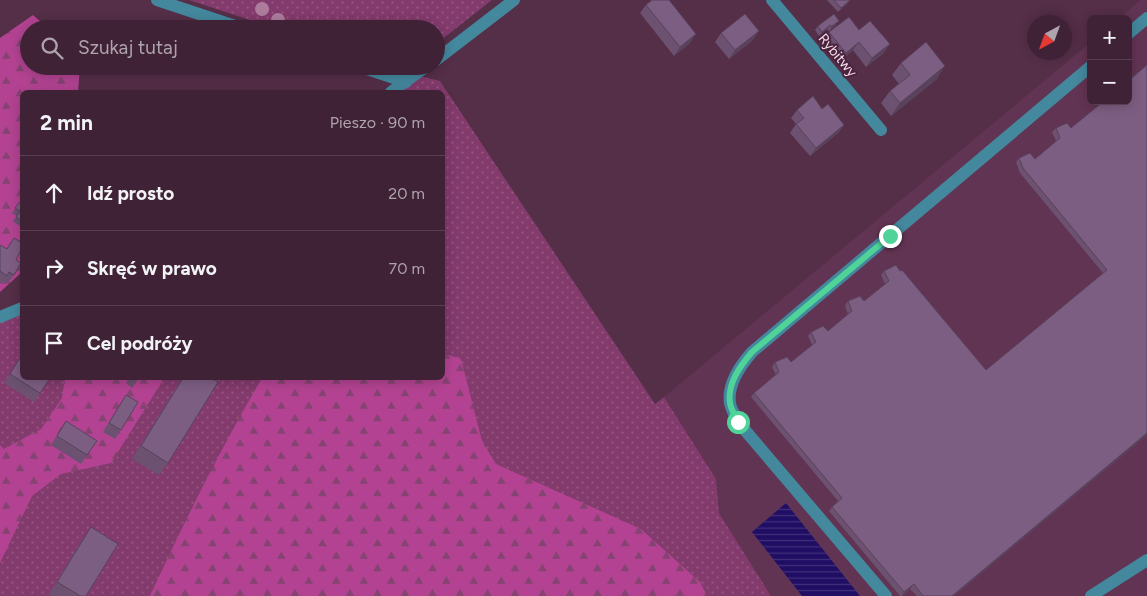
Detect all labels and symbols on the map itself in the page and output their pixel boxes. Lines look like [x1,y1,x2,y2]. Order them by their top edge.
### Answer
north arrow [1027,15,1072,60]
street label: Rybitwy [815,30,861,81]
route end [879,225,902,248]
route start [727,411,750,434]

